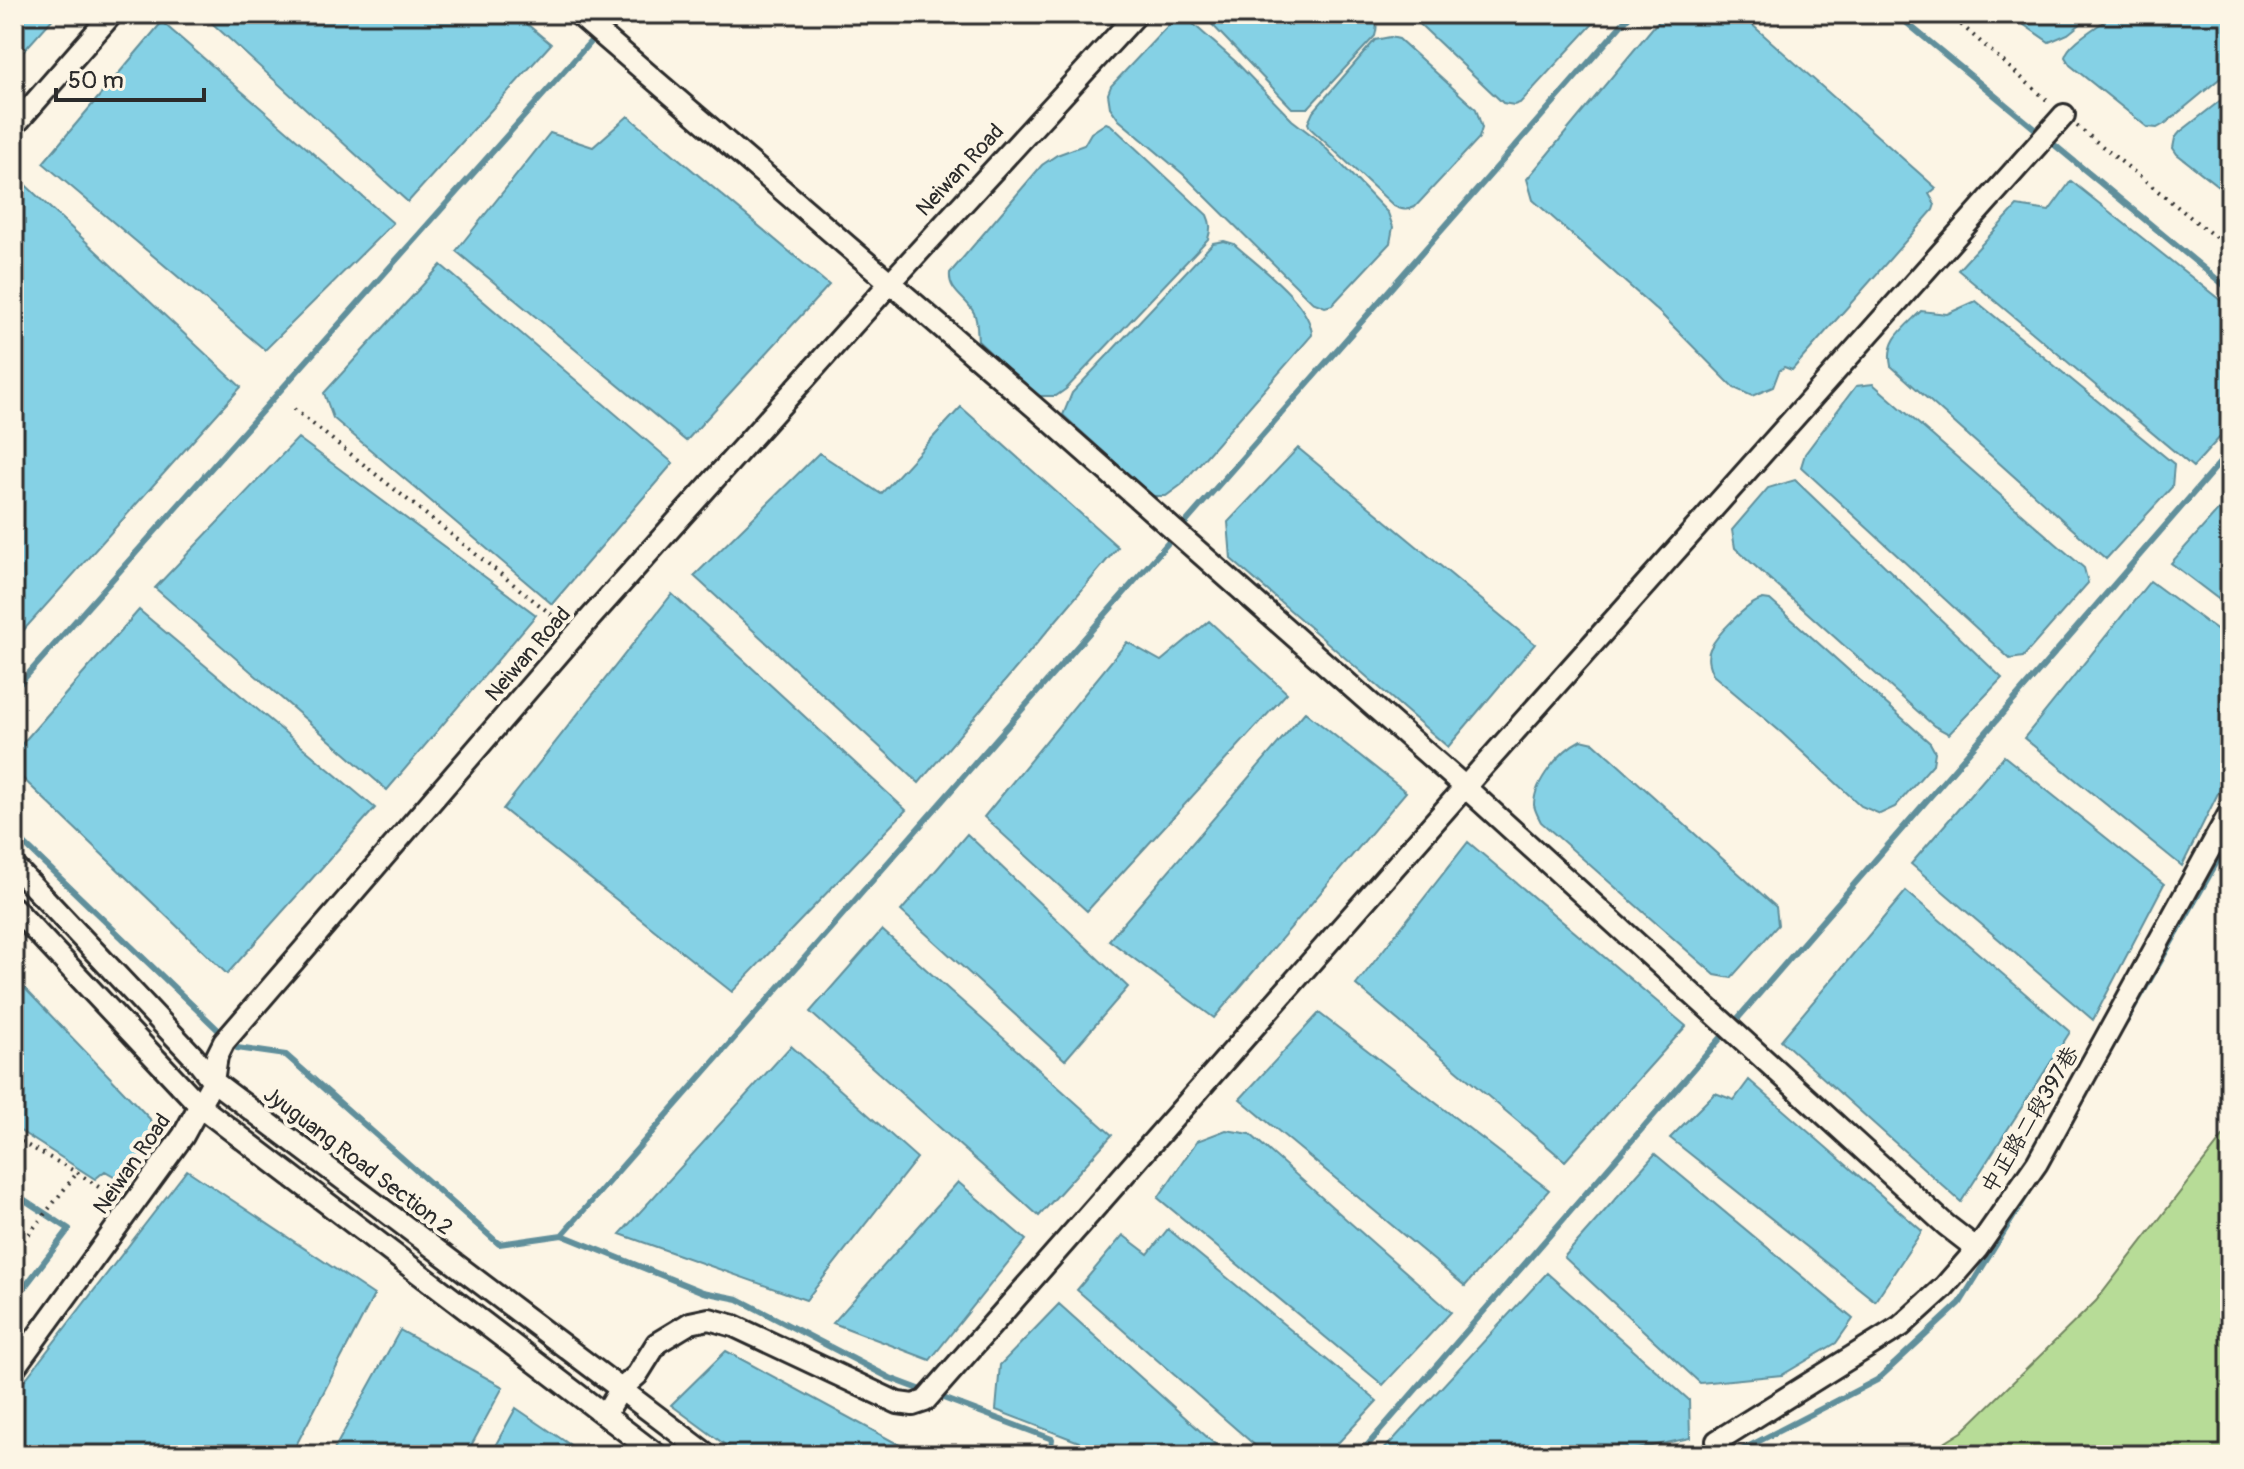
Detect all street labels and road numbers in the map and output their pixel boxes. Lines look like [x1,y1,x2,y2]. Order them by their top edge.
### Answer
street label: Neiwan Road [910,118,1010,222]
street label: Neiwan Road [479,601,577,707]
street label: 中正路二段397巷 [1975,1041,2085,1199]
street label: Jyuguang Road Section 2 [258,1081,458,1241]
street label: Neiwan Road [87,1108,177,1220]

